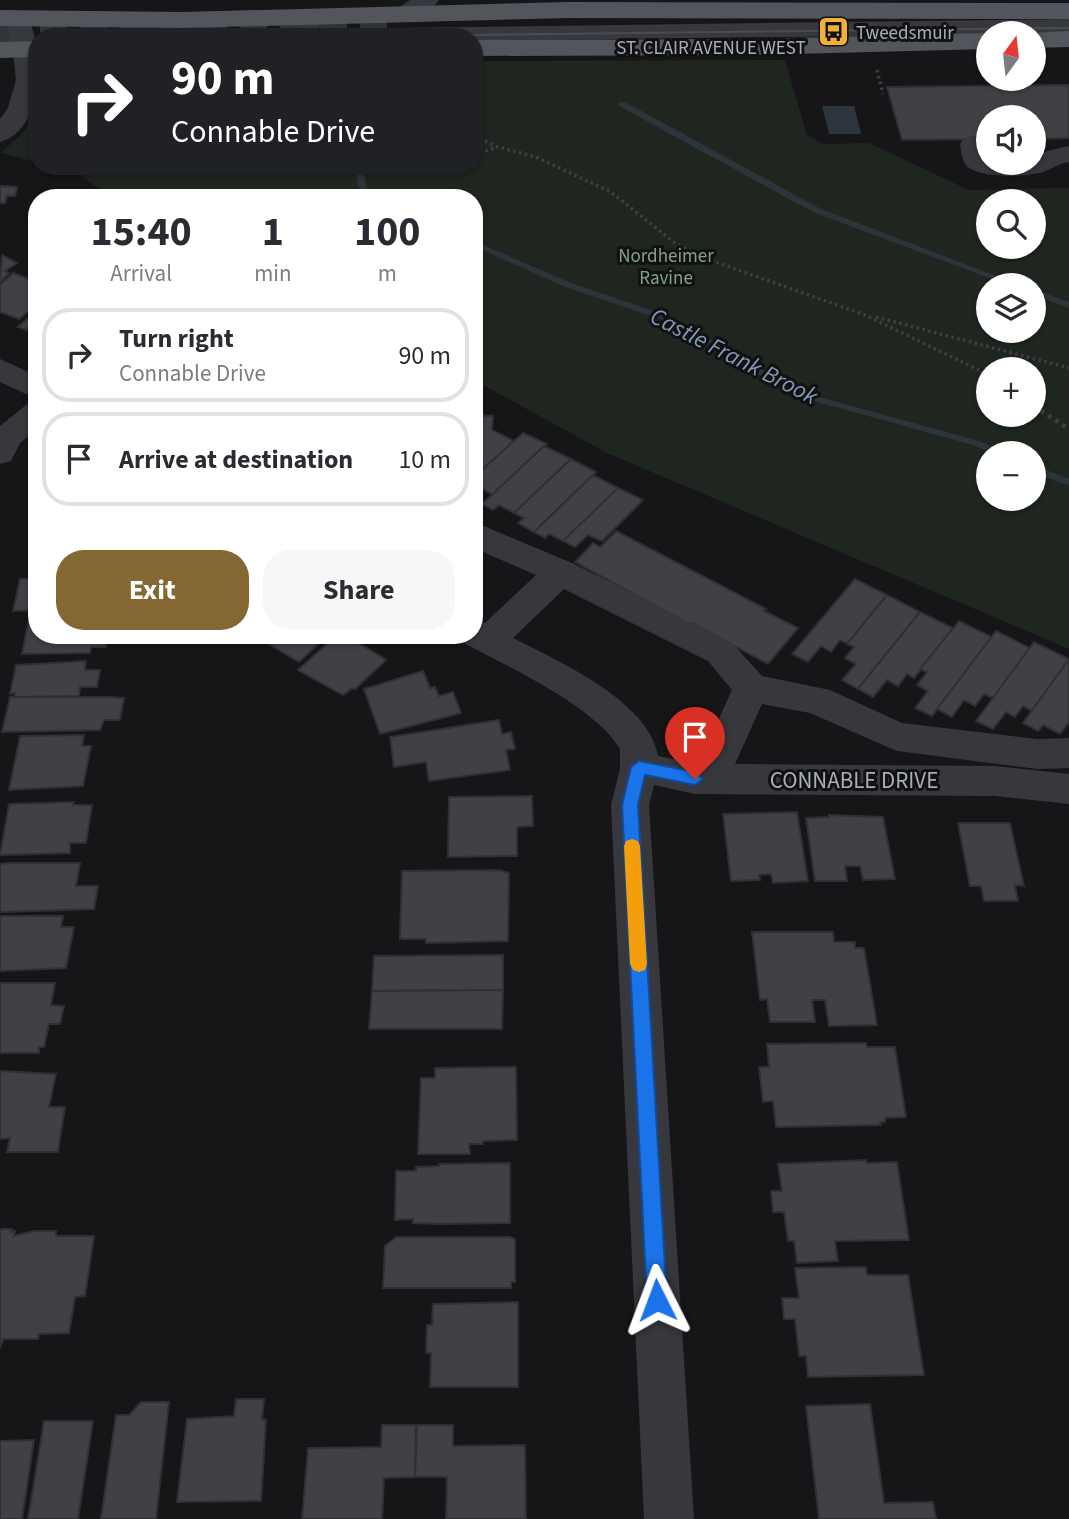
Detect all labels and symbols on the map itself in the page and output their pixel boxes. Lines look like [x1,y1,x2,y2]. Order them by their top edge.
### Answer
bus stop icon: Tweedsmuir [816,15,850,49]
place label: Tweedsmuir [856,20,954,47]
north arrow [976,21,1046,91]
street label: ST. CLAIR AVENUE WEST [616,35,806,62]
park label: Nordheimer Ravine [618,243,714,292]
water label: Castle Frank Brook [644,299,824,414]
pin [665,707,725,779]
street label: CONNABLE DRIVE [770,764,938,797]
position arrow [620,1263,694,1337]

